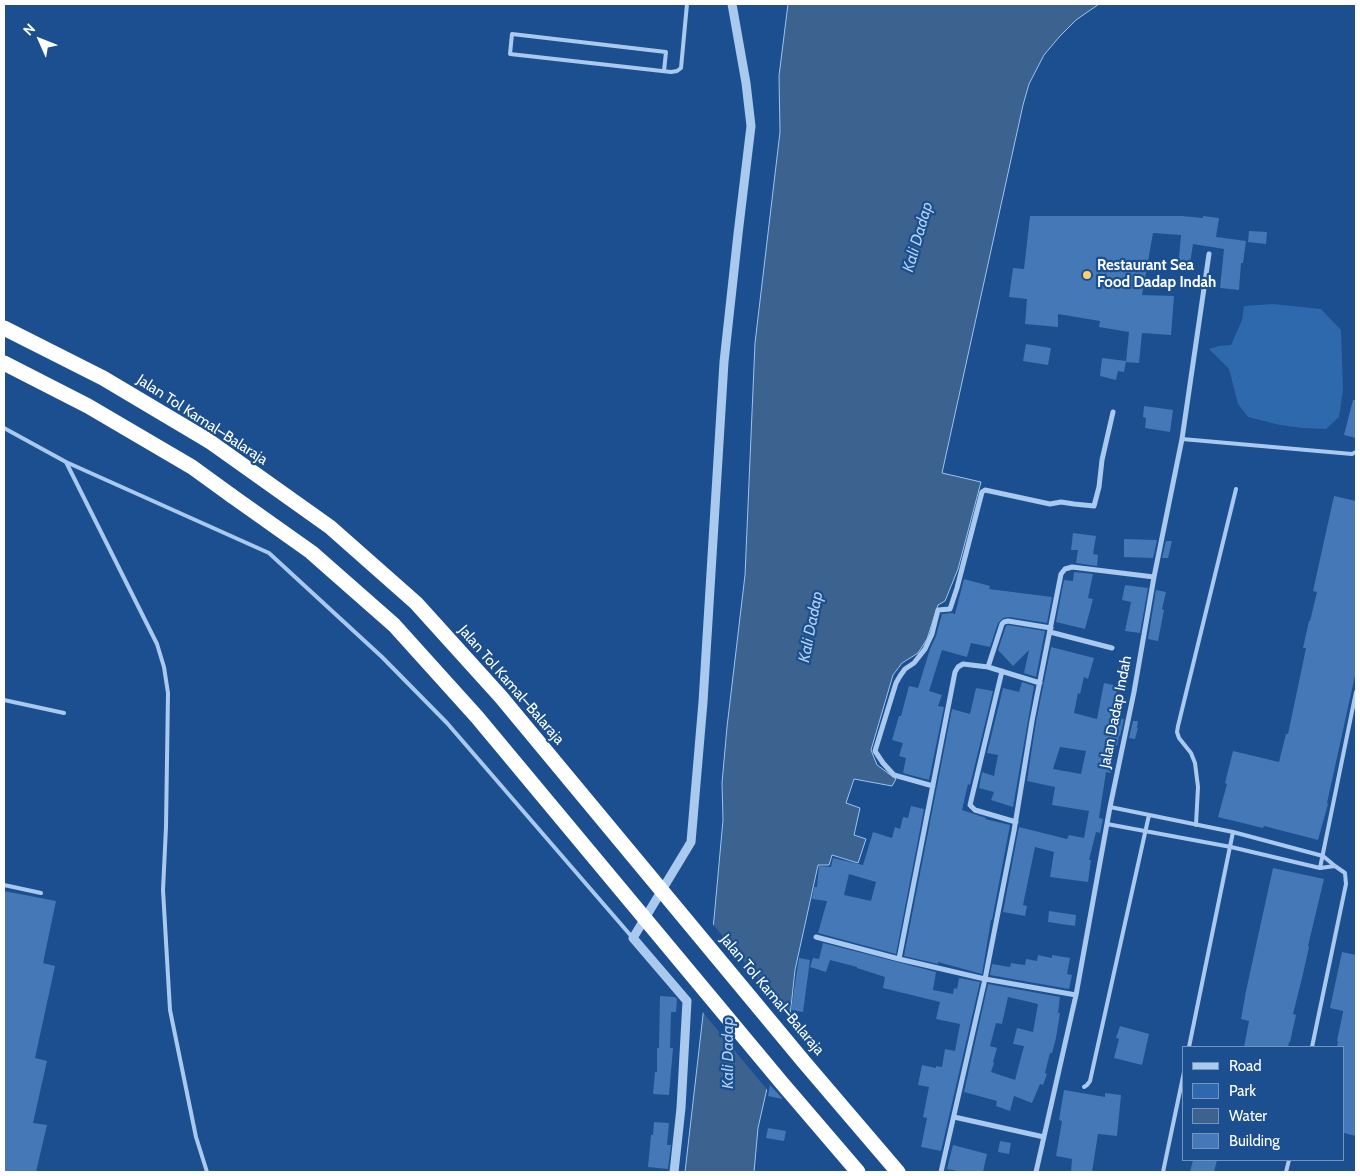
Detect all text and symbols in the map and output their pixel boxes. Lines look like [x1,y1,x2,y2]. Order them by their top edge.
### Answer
north arrow [15,15,65,65]
text: N [19,20,39,39]
water label: Kali Dadap [899,200,937,274]
place label: Restaurant Sea Food Dadap Indah [1097,257,1216,292]
marker: Restaurant Sea Food Dadap Indah [1081,269,1093,281]
street label: Jalan Tol Kamal–Balaraja [133,371,271,469]
water label: Kali Dadap [795,590,827,664]
street label: Jalan Tol Kamal–Balaraja [454,622,568,748]
street label: Jalan Dadap Indah [1096,654,1136,770]
street label: Jalan Tol Kamal–Balaraja [716,931,828,1059]
water label: Kali Dadap [718,1017,738,1089]
legend [1182,1046,1345,1161]
text: Road [1229,1057,1262,1075]
text: Park [1229,1082,1256,1100]
text: Water [1229,1107,1267,1125]
text: Building [1229,1132,1280,1150]

